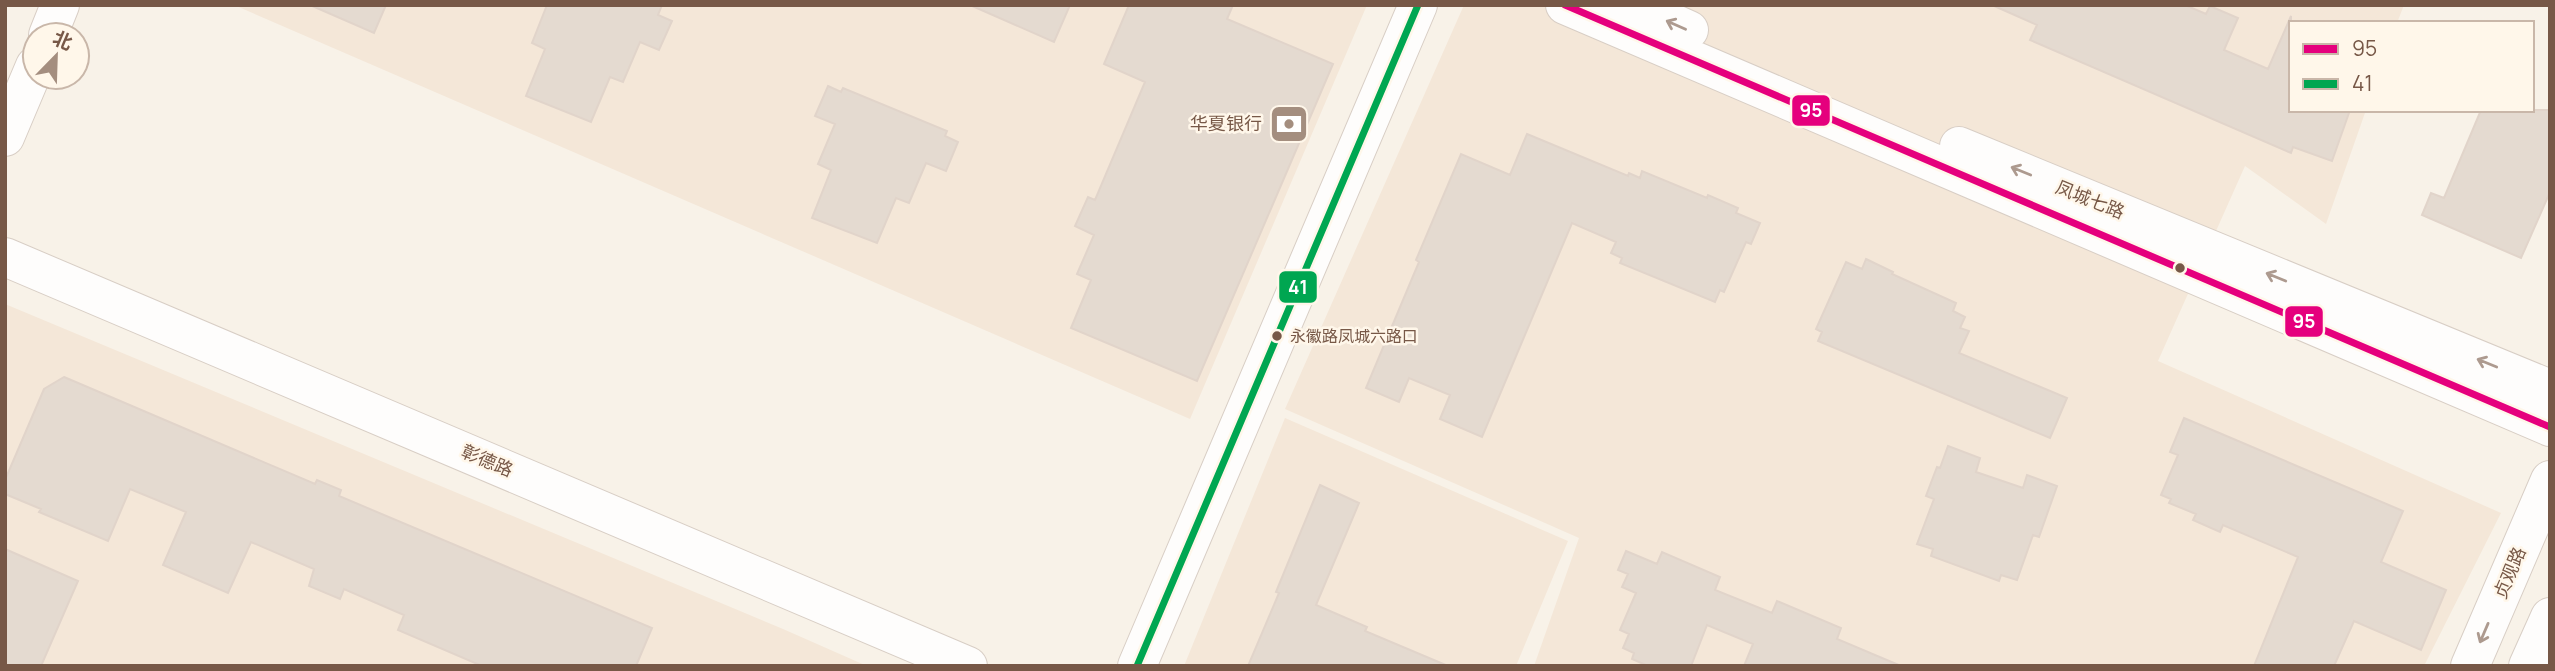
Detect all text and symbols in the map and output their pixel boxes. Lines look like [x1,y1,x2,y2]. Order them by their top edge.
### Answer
one-way arrow [1666,18,1687,31]
north arrow [21,21,91,91]
legend [2289,21,2534,112]
text: 北 [49,25,76,56]
text: 95 [2352,34,2377,62]
text: 41 [2352,69,2373,97]
line badge: 95 [1791,94,1831,127]
text: 95 [1800,97,1822,123]
bank icon: 华夏银行 [1268,103,1310,145]
place label: 华夏银行 [1190,111,1262,135]
one-way arrow [2010,164,2032,177]
street label: 凤城七路 [2053,174,2128,224]
unlabelled marker [2173,261,2187,275]
one-way arrow [2266,269,2288,282]
line badge: 41 [1278,270,1318,304]
text: 41 [1288,274,1308,300]
line badge: 95 [2284,305,2324,338]
text: 95 [2293,308,2315,334]
place label: 永徽路凤城六路口 [1290,325,1418,347]
marker: 永徽路凤城六路口 [1270,329,1284,343]
one-way arrow [2476,356,2498,369]
street label: 彰德路 [458,438,517,482]
street label: 贞观路 [2487,543,2531,602]
one-way arrow [2477,622,2490,643]

